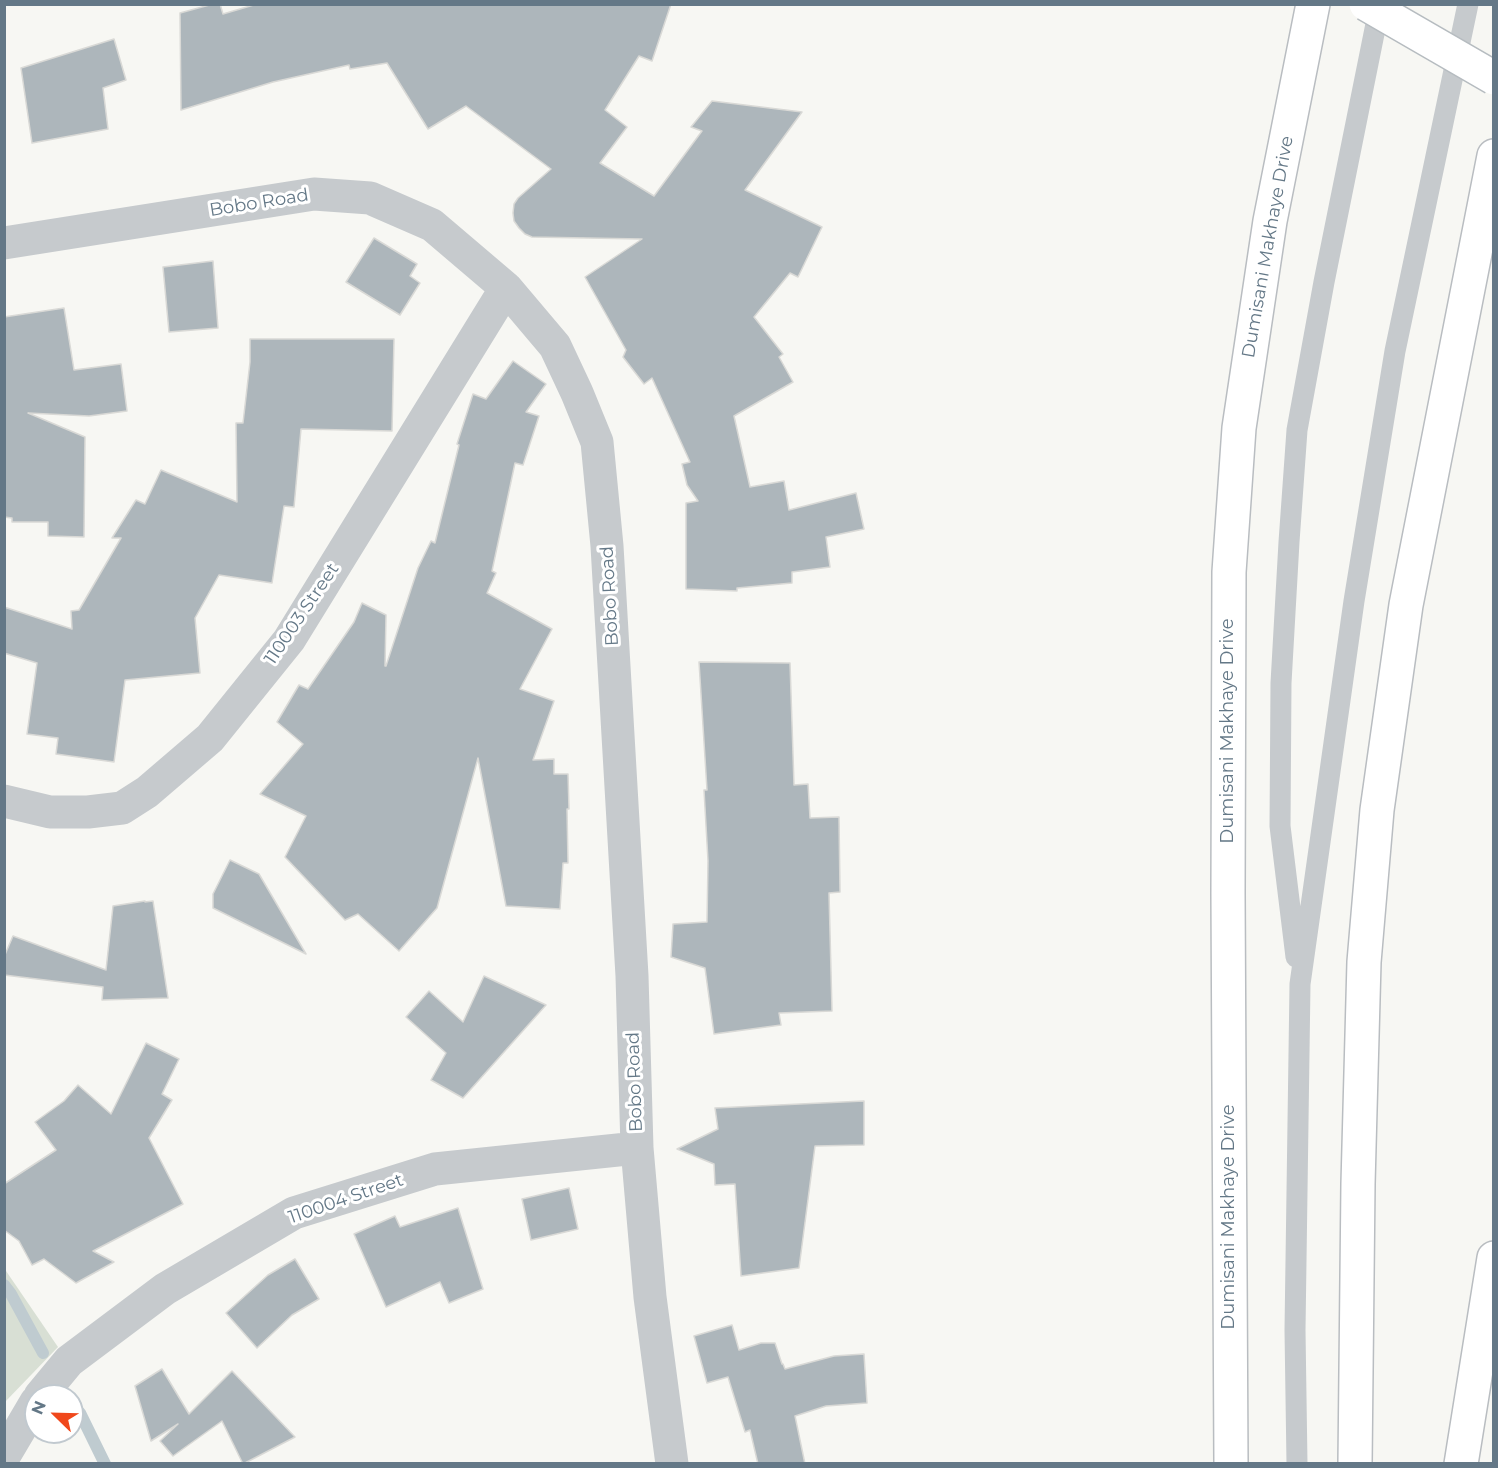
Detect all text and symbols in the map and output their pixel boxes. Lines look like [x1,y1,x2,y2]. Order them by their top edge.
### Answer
street label: Dumisani Makhaye Drive [1238,134,1298,360]
street label: Bobo Road [208,185,310,221]
street label: Bobo Road [597,545,623,647]
street label: 110003 Street [260,559,344,669]
street label: Dumisani Makhaye Drive [1217,618,1239,844]
street label: Bobo Road [622,1032,648,1132]
street label: Dumisani Makhaye Drive [1218,1104,1240,1330]
street label: 110004 Street [286,1169,406,1229]
north arrow [24,1384,84,1444]
text: N [28,1398,50,1417]

